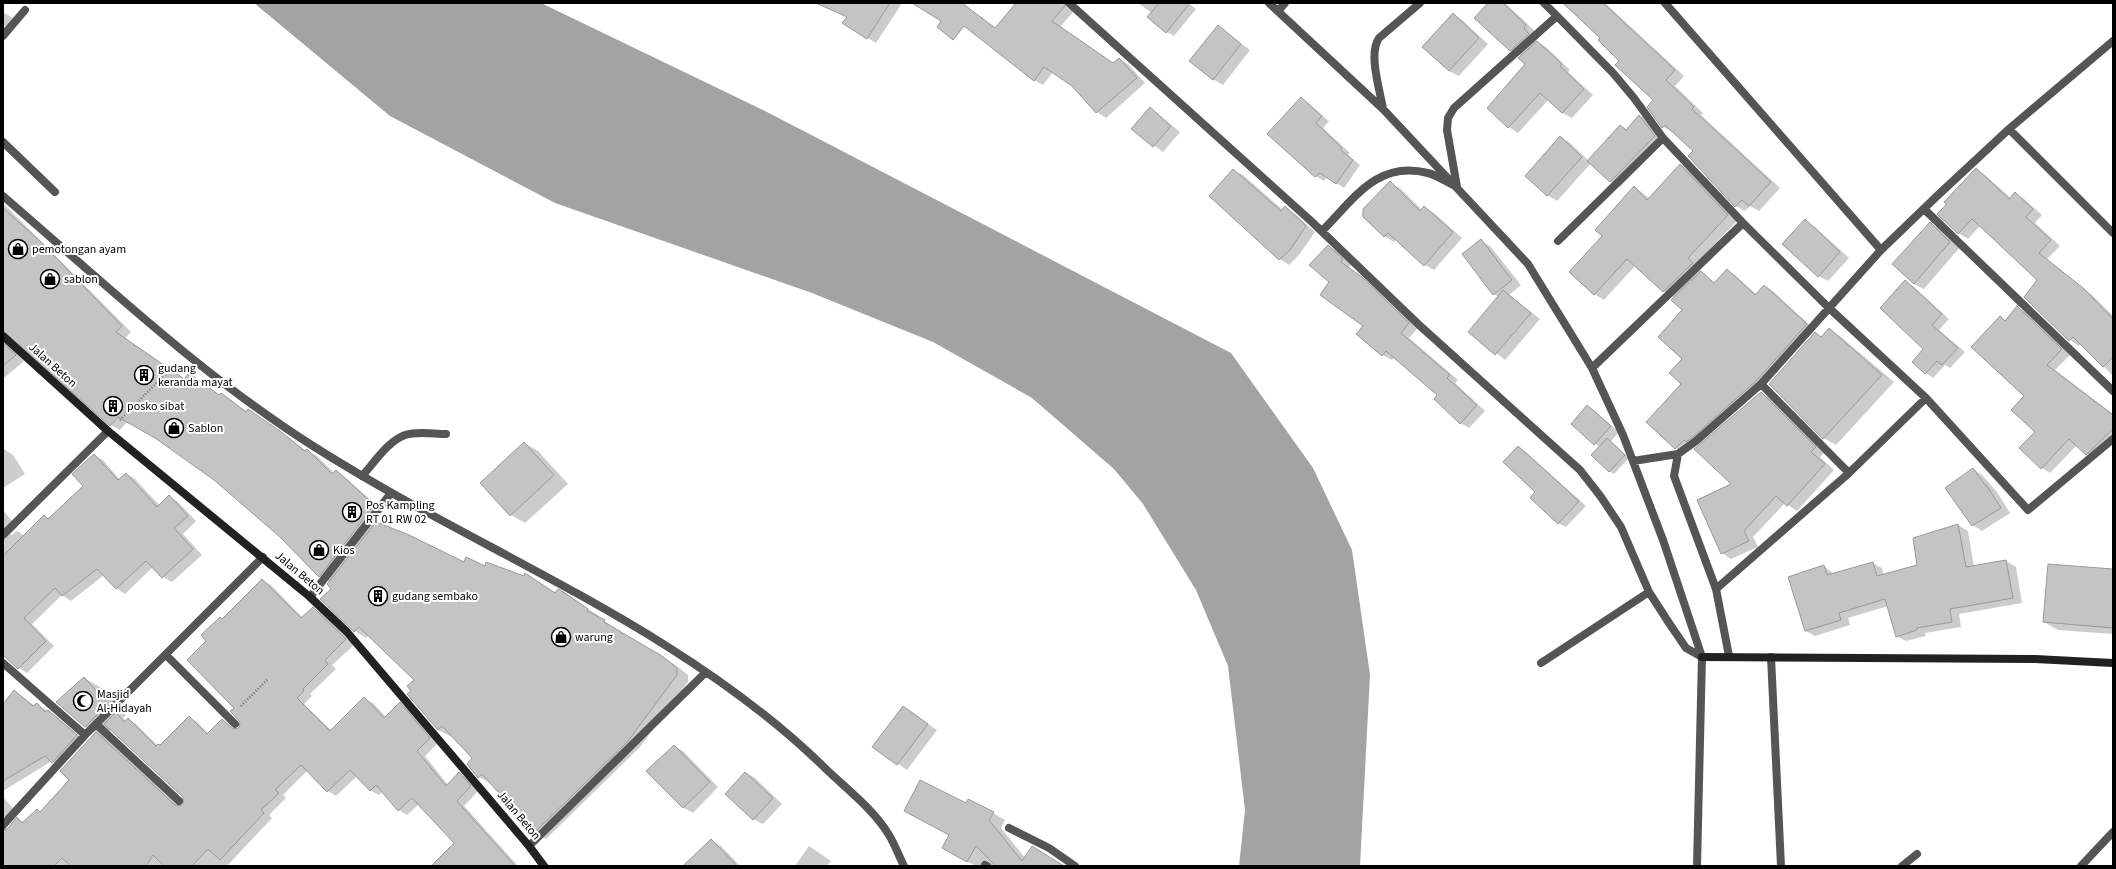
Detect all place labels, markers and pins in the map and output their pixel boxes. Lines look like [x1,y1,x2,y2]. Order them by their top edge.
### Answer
shop icon: pemotongan ayam [7,238,29,260]
place label: pemotongan ayam [32,241,126,258]
shop icon: sablon [39,268,61,290]
place label: sablon [64,271,98,288]
place label: gudang keranda mayat [158,360,233,391]
building icon: gudang keranda mayat [133,364,155,386]
building icon: posko sibat [102,395,124,417]
place label: posko sibat [127,398,184,415]
shop icon: Sablon [163,417,185,439]
place label: Sablon [188,420,223,437]
place label: Pos Kampling RT 01 RW 02 [366,497,435,528]
building icon: Pos Kampling RT 01 RW 02 [341,501,363,523]
shop icon: Kios [308,539,330,561]
place label: Kios [333,542,354,559]
building icon: gudang sembako [367,585,389,607]
place label: gudang sembako [392,588,478,605]
shop icon: warung [550,626,572,648]
place label: warung [575,629,613,646]
place label: Masjid Al-Hidayah [97,686,152,717]
mosque icon: Masjid Al-Hidayah [72,690,94,712]

